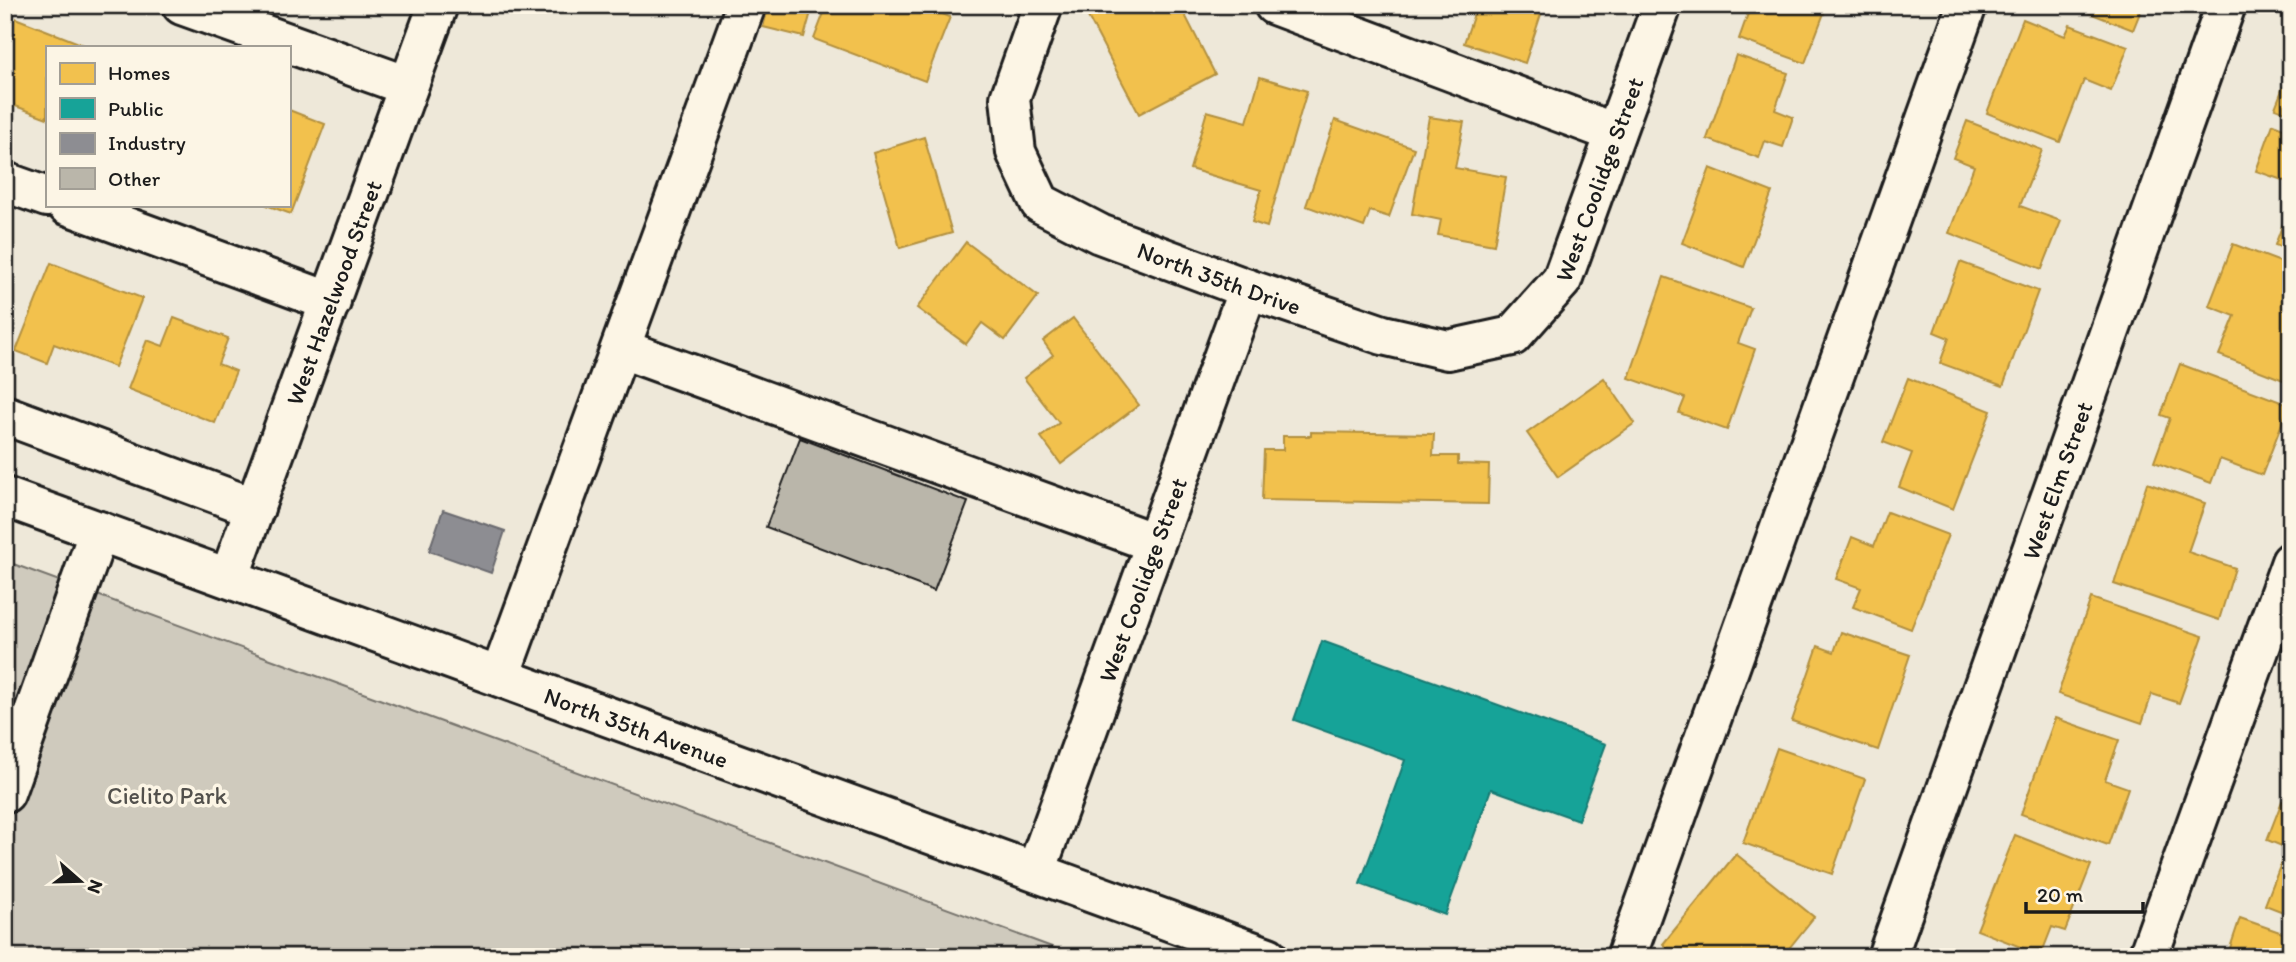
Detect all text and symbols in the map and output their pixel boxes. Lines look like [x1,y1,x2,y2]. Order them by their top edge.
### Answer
legend [46,46,290,206]
text: Homes [108,60,170,85]
street label: West Coolidge Street [1548,73,1649,285]
text: Public [108,96,164,121]
text: Industry [108,130,186,155]
text: Other [108,166,161,191]
street label: West Hazelwood Street [279,176,387,409]
street label: North 35th Drive [1134,235,1305,320]
street label: West Elm Street [2015,397,2098,563]
street label: West Coolidge Street [1092,474,1193,686]
street label: North 35th Avenue [540,680,732,774]
park label: Cielito Park [107,781,228,810]
north arrow [46,846,116,916]
scale bar [2026,871,2144,915]
text: N [83,877,109,897]
text: 20 m [2037,882,2084,907]

